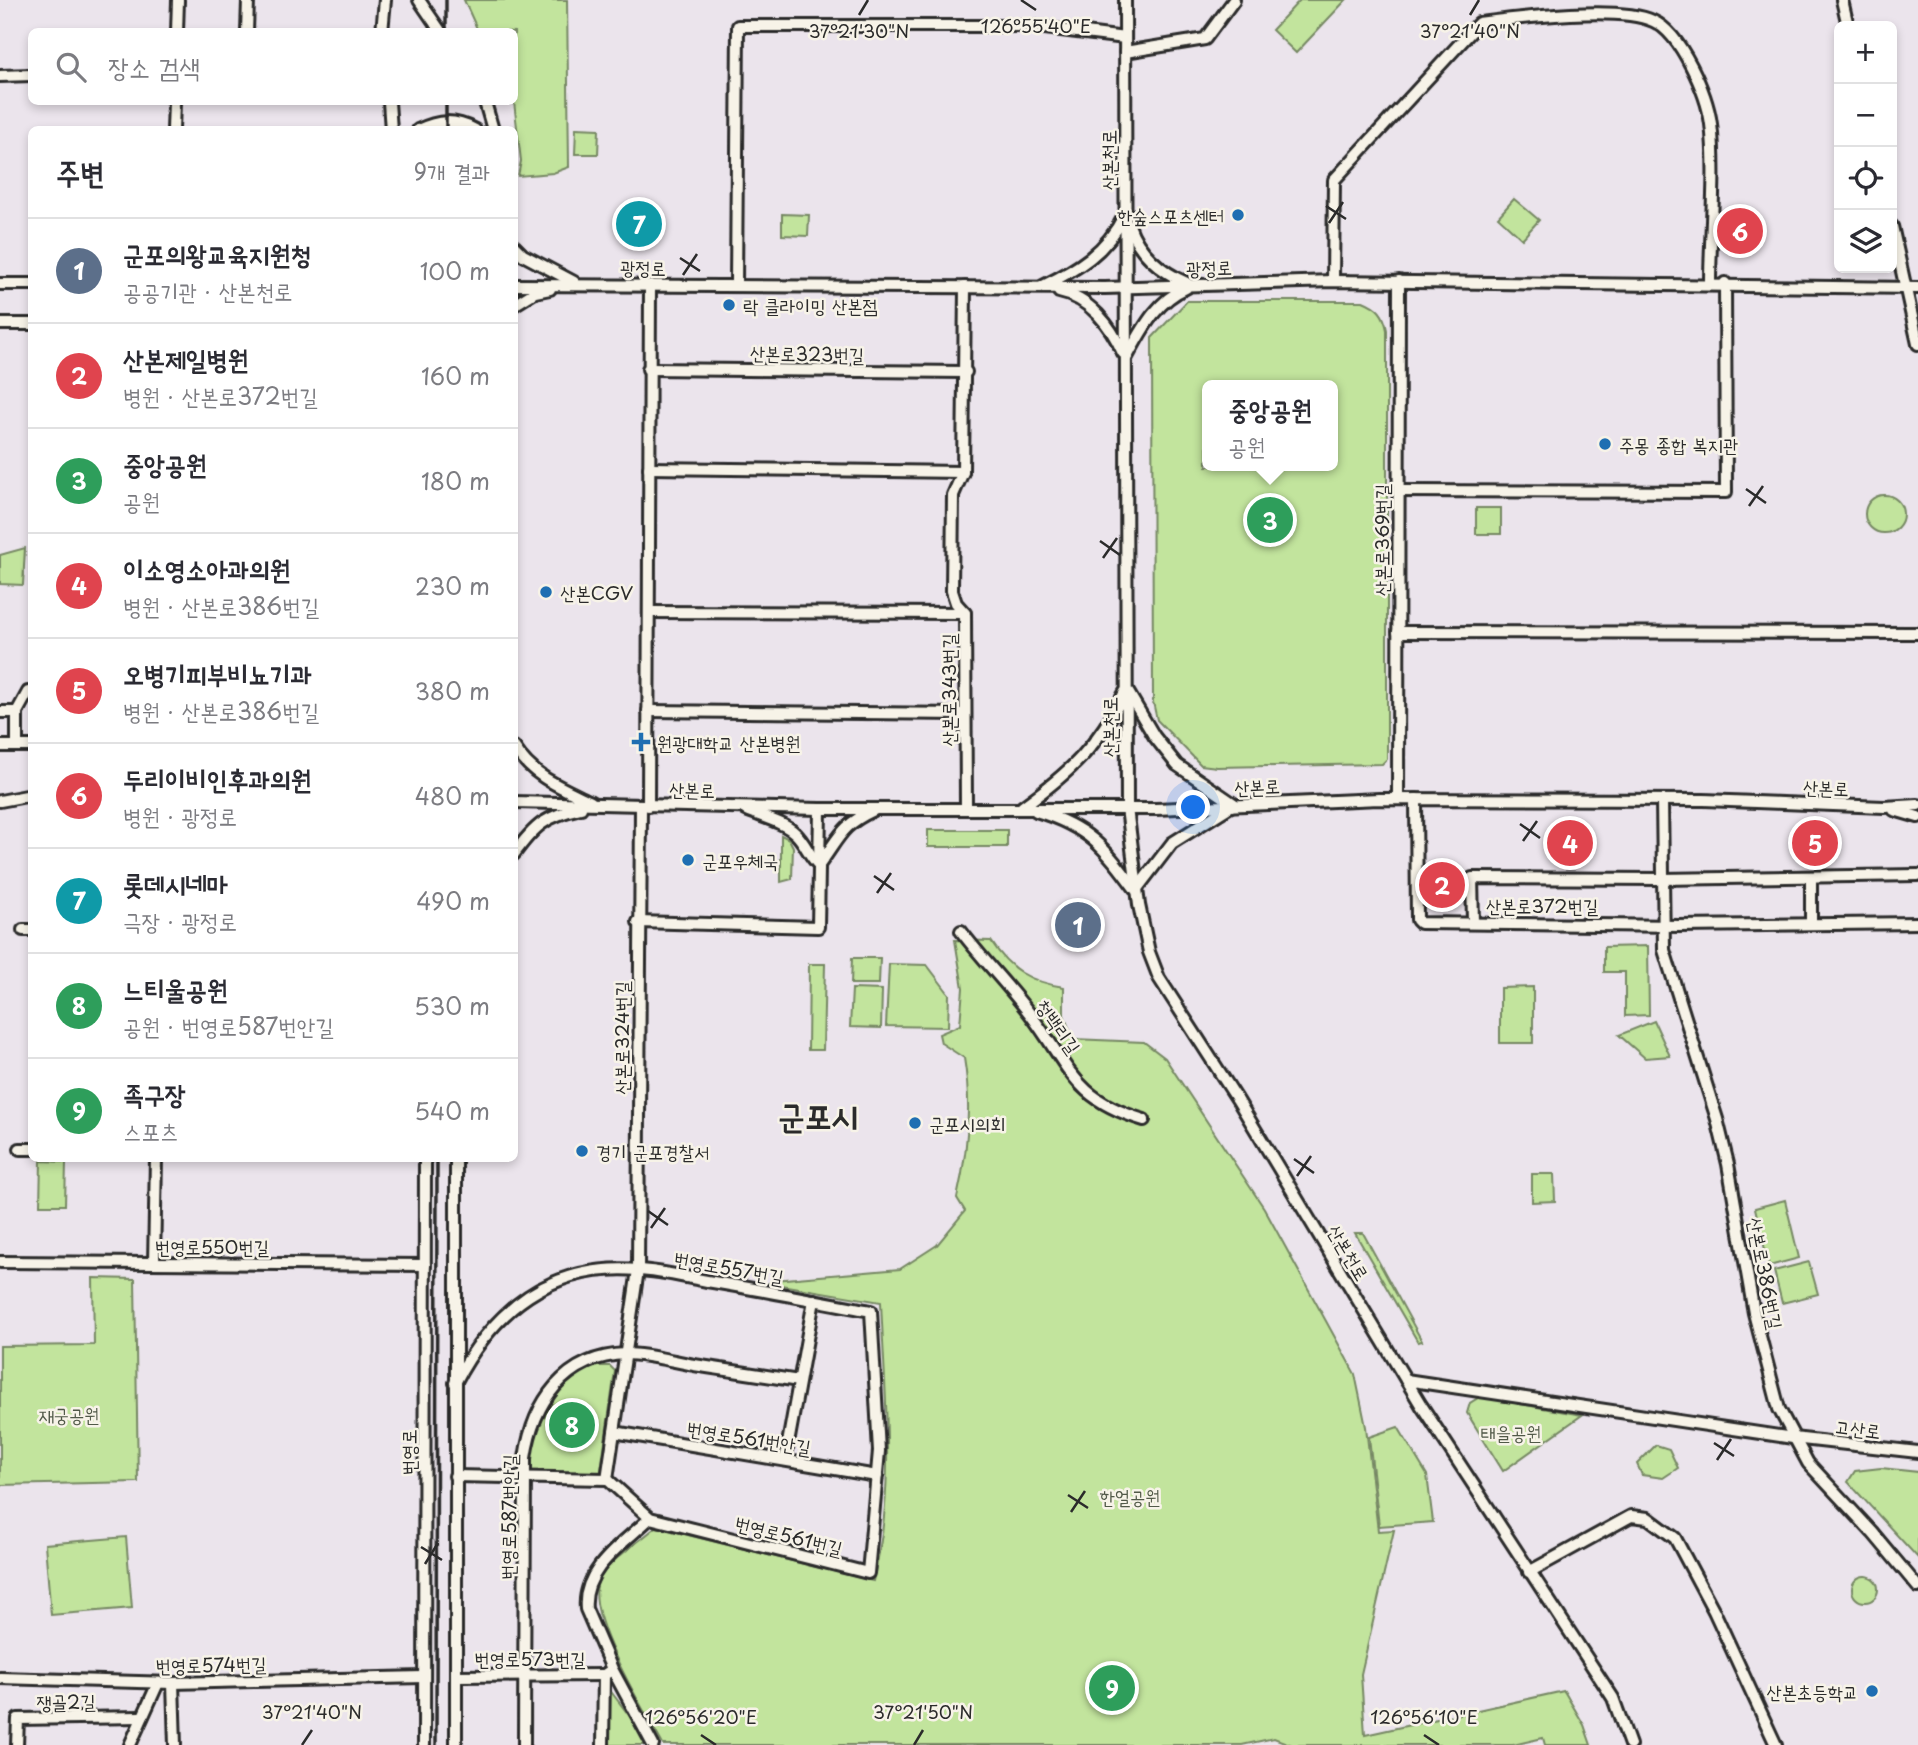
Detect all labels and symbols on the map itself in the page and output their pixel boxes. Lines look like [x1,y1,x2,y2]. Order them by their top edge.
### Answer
text: 126°55'40"E [981,12,1091,39]
text: 37°21'30"N [809,17,909,44]
text: 37°21'40"N [1420,17,1520,44]
street label: 산본천로 [1094,129,1122,191]
pin: 7 [616,198,662,250]
place label: 한숲스포츠센터 [1117,201,1224,229]
pin: 6 [1717,205,1763,257]
marker: 한숲스포츠센터 [1230,207,1246,223]
street label: 광정로 [1186,252,1232,282]
street label: 광정로 [620,253,666,281]
place label: 락 클라이밍 산본점 [743,291,878,319]
marker: 락 클라이밍 산본점 [721,297,737,313]
street label: 산본로323번길 [750,338,864,368]
place label: 주몽 종합 복지관 [1619,430,1738,458]
marker: 주몽 종합 복지관 [1597,436,1613,452]
street label: 산본로369번길 [1367,484,1395,596]
pin: 3 [1247,494,1293,546]
place label: 산본CGV [560,578,633,606]
marker: 산본CGV [538,584,554,600]
street label: 산본로343번길 [934,633,962,747]
street label: 산본천로 [1095,696,1123,758]
place label: 원광대학교 산본병원 [657,728,801,756]
marker: 원광대학교 산본병원 [631,732,651,752]
street label: 산본로 [1233,771,1281,801]
street label: 산본로 [1803,772,1849,802]
street label: 산본로 [669,775,715,803]
your location [1176,790,1210,824]
pin: 4 [1547,817,1593,869]
pin: 5 [1792,817,1838,869]
place label: 군포우체국 [702,846,778,874]
marker: 군포우체국 [680,852,696,868]
pin: 2 [1419,859,1465,911]
street label: 산본로372번길 [1486,891,1598,919]
pin: 1 [1055,899,1101,951]
street label: 산본로324번길 [607,981,635,1095]
street label: 청백리길 [1030,993,1088,1059]
district label: 군포시 [778,1089,858,1139]
place label: 군포시의회 [929,1109,1005,1137]
marker: 군포시의회 [907,1115,923,1131]
place label: 경기 군포경찰서 [596,1137,709,1165]
marker: 경기 군포경찰서 [574,1143,590,1159]
street label: 산본로386번길 [1741,1215,1791,1331]
street label: 산본천로 [1321,1219,1377,1285]
street label: 번영로550번길 [155,1232,269,1260]
street label: 번영로557번길 [672,1244,786,1290]
pin: 8 [549,1399,595,1451]
park label: 재궁공원 [38,1400,100,1428]
street label: 고산로 [1834,1411,1882,1445]
street label: 번영로561번안길 [685,1413,813,1461]
park label: 태을공원 [1480,1418,1542,1446]
street label: 번영로 [394,1429,422,1475]
street label: 번영로587번안길 [493,1454,523,1580]
park label: 한얼공원 [1099,1482,1161,1510]
street label: 번영로561번길 [732,1508,846,1562]
street label: 번영로573번길 [474,1644,586,1672]
street label: 번영로574번길 [155,1649,267,1679]
pin: 9 [1089,1662,1135,1714]
place label: 산본초등학교 [1766,1677,1858,1705]
marker: 산본초등학교 [1864,1683,1880,1699]
street label: 쟁골2길 [36,1686,96,1716]
text: 37°21'40"N [262,1698,362,1725]
text: 37°21'50"N [873,1698,973,1725]
text: 126°56'20"E [645,1703,757,1730]
text: 126°56'10"E [1370,1703,1478,1730]

